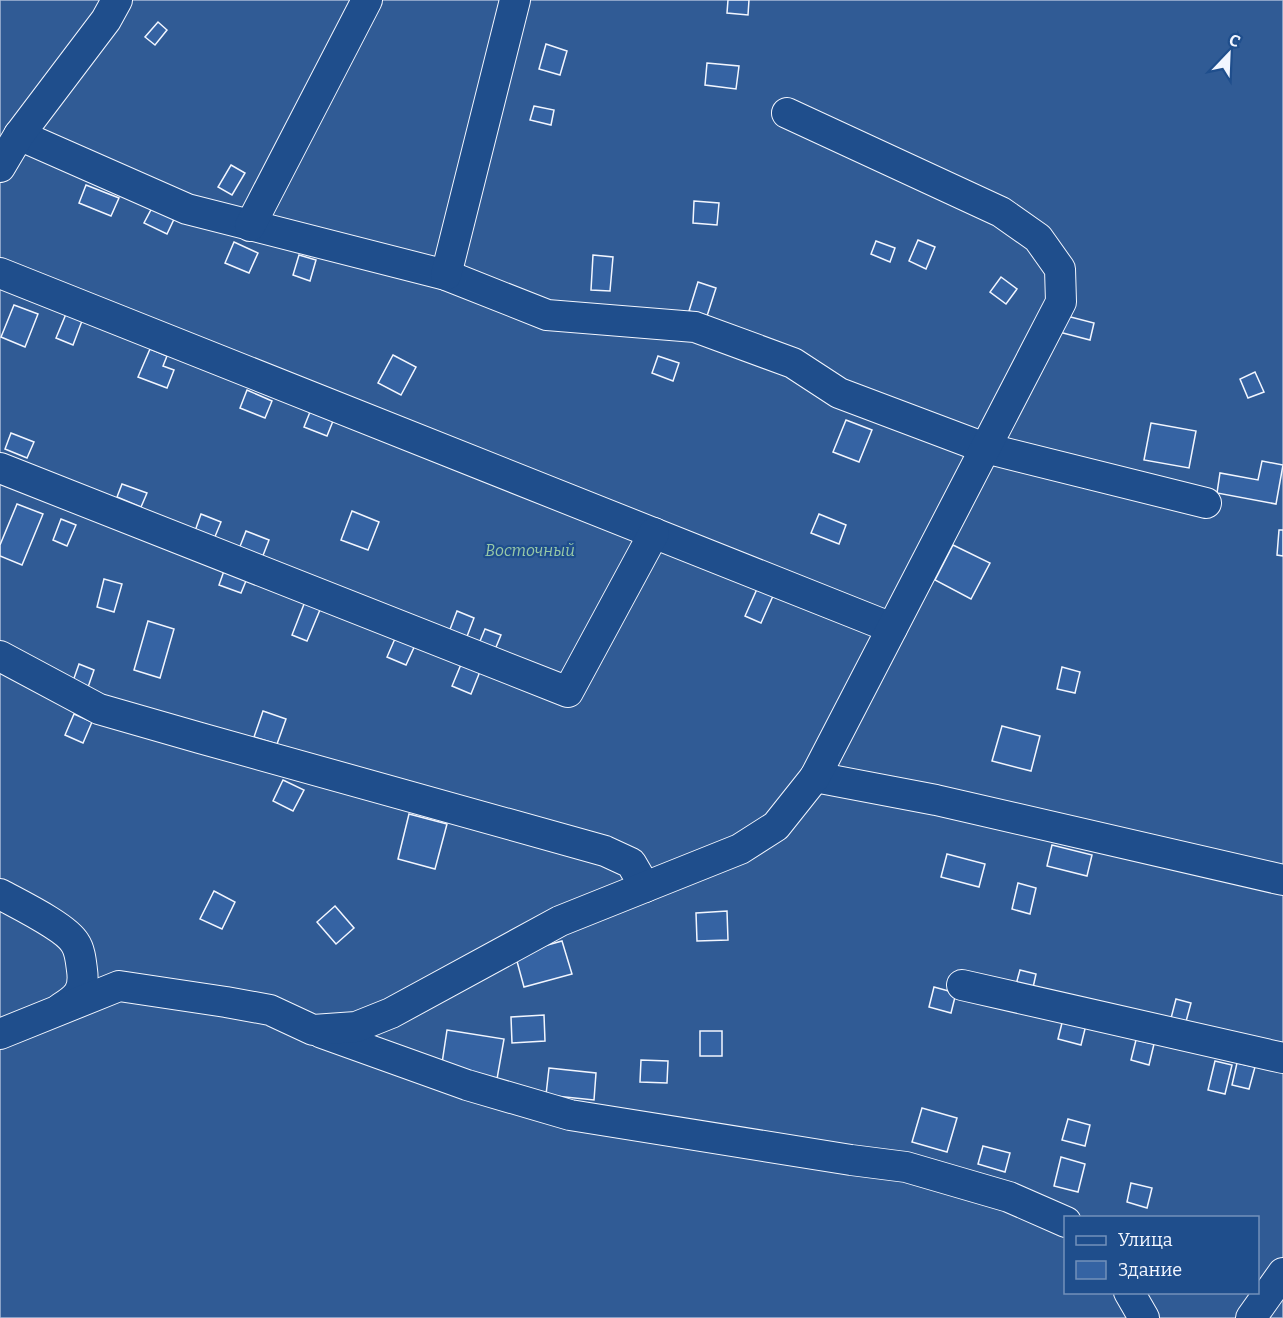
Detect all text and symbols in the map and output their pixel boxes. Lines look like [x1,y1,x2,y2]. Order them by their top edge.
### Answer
north arrow [1199,24,1259,84]
text: С [1226,30,1243,51]
park label: Восточный [485,541,575,560]
legend [1064,1216,1259,1294]
text: Улица [1118,1229,1173,1251]
text: Здание [1118,1259,1182,1281]

